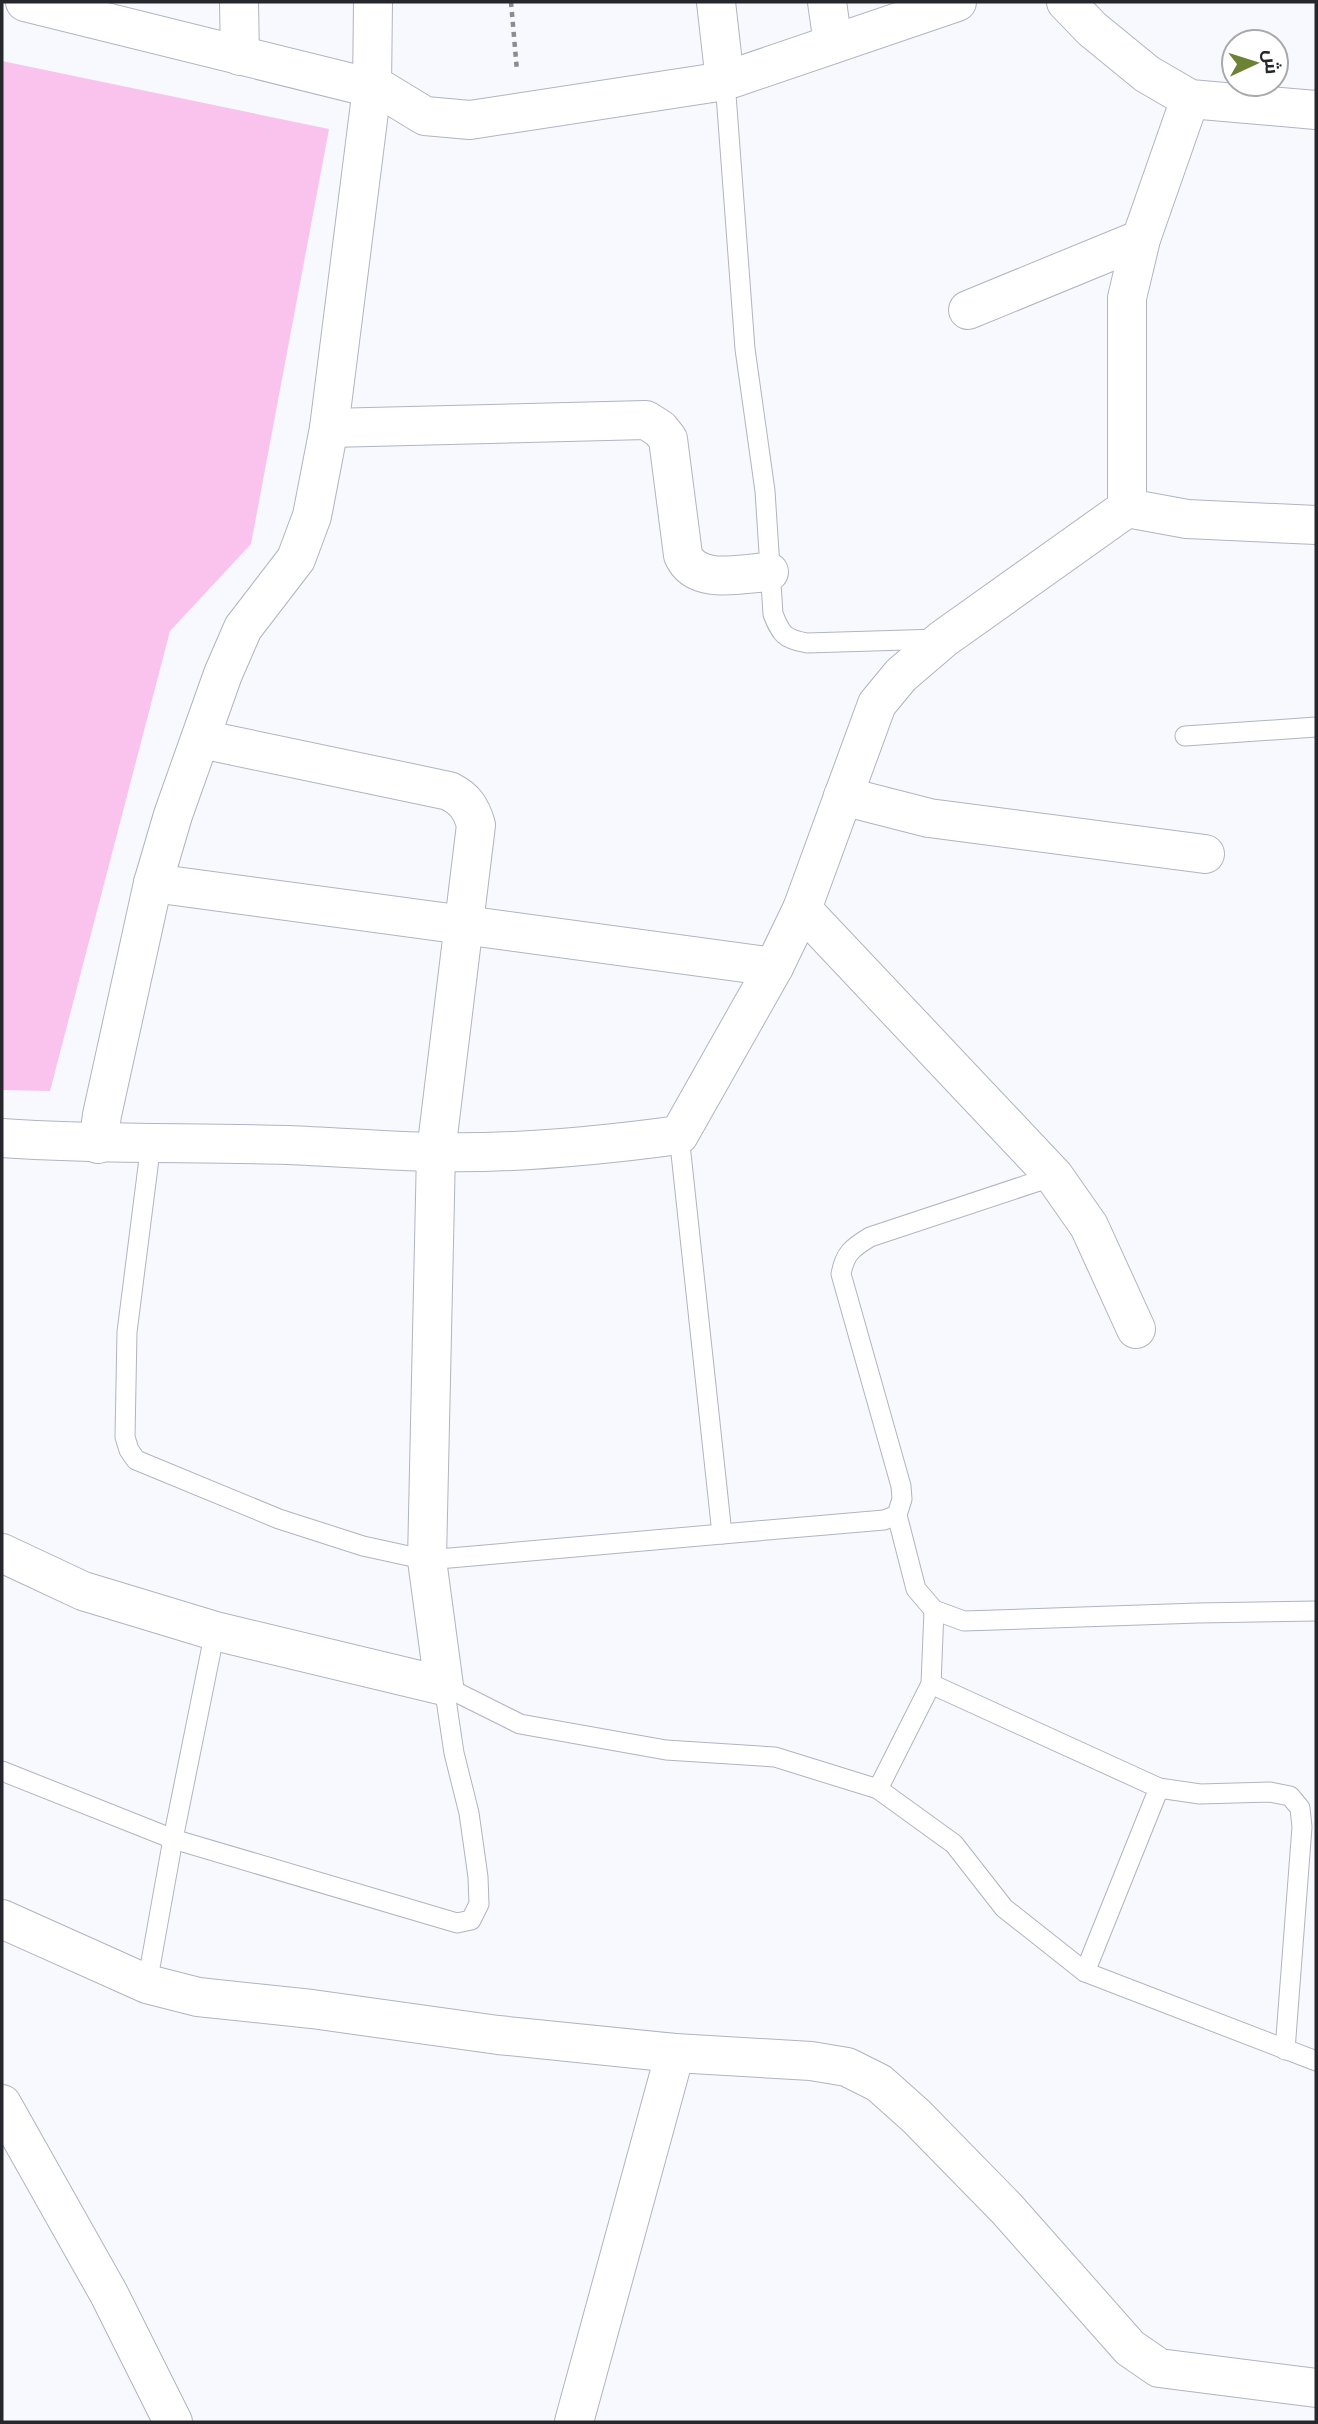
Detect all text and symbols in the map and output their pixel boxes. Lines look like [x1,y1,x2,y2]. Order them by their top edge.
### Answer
north arrow [1220,28,1290,98]
text: ش [1259,49,1285,75]

